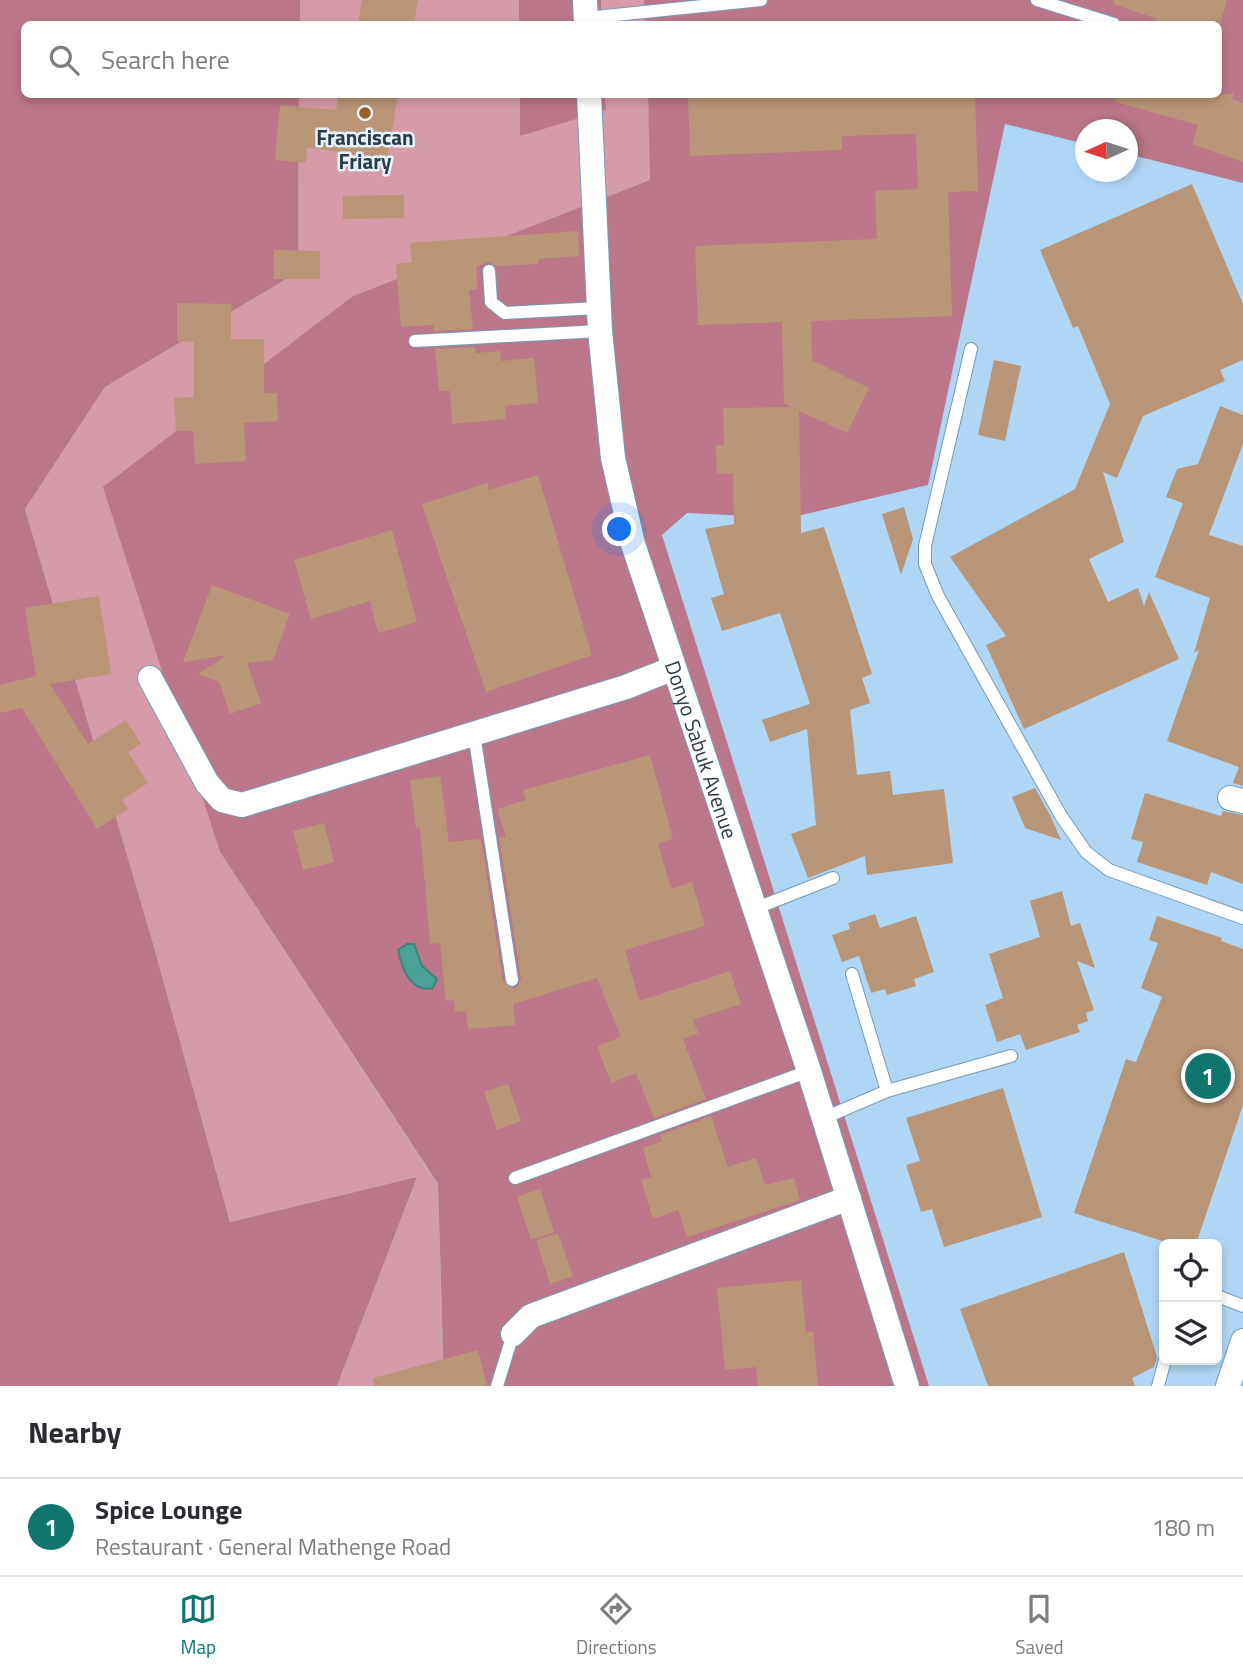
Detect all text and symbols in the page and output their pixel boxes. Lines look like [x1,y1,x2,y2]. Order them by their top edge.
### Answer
search box [21,21,1222,98]
text: Search here [101,40,230,79]
icon: search [45,41,83,79]
marker: Franciscan Friary [357,105,373,121]
north arrow [1075,119,1138,182]
place label: Franciscan Friary [316,121,414,177]
your location [602,512,636,546]
street label: Donyo Sabuk Avenue [657,656,746,843]
pin: 1 [1185,1050,1231,1102]
map controls [1159,1239,1222,1365]
button: locate [1159,1239,1222,1302]
button: layers [1159,1302,1222,1365]
text: Nearby [28,1409,121,1455]
text: Spice Lounge [95,1490,242,1529]
text: 1 [45,1510,57,1545]
text: 180 m [1152,1510,1215,1545]
text: Restaurant · General Mathenge Road [95,1529,451,1564]
tab: Map [179,1590,217,1661]
tab: Directions [576,1590,657,1661]
tab: Saved [1015,1590,1064,1661]

